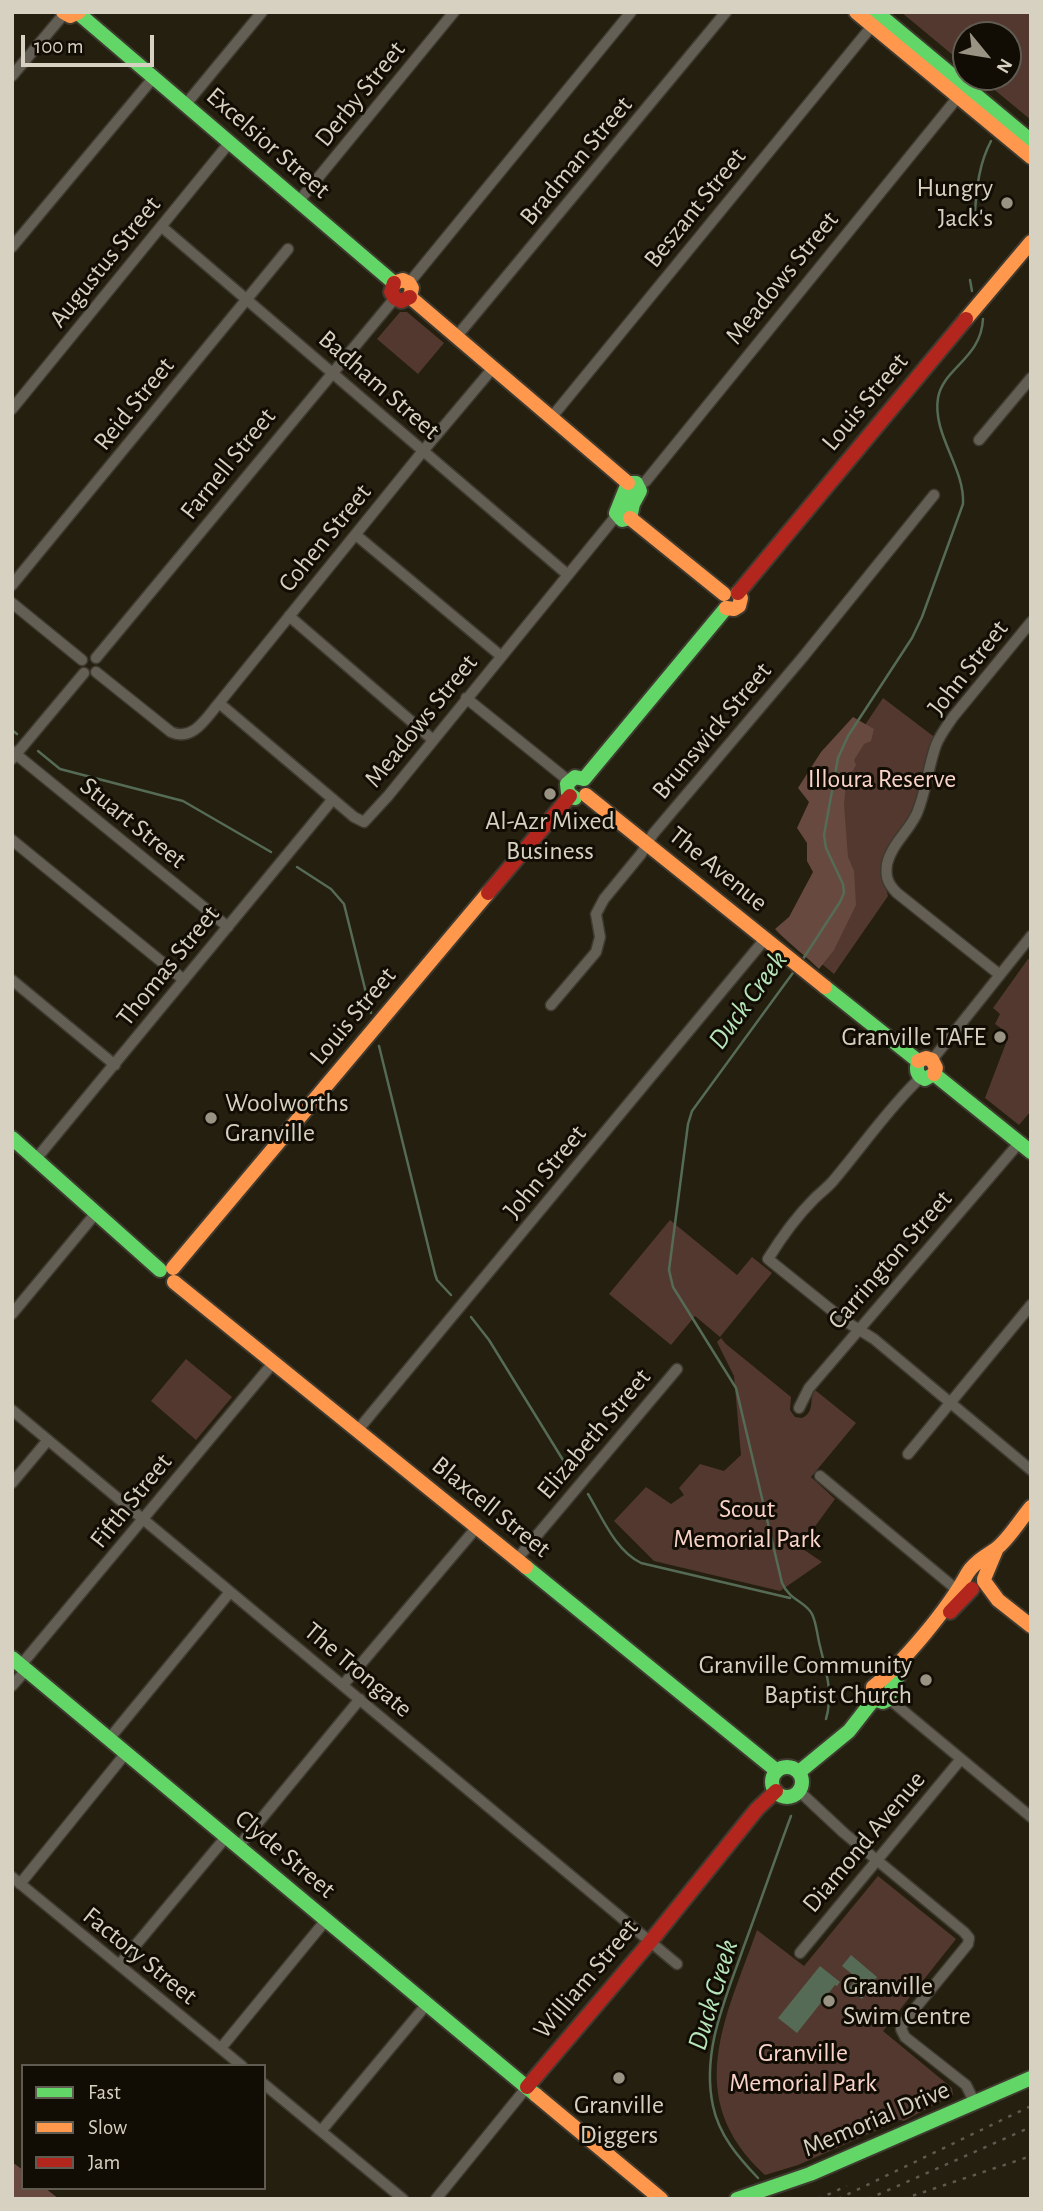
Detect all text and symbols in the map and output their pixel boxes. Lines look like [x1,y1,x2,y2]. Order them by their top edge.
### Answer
scale bar [24,21,158,65]
north arrow [952,21,1022,91]
street label: Derby Street [308,35,412,153]
text: 100 m [34,36,84,57]
text: N [992,55,1015,76]
street label: Excelsior Street [200,81,336,205]
street label: Bradman Street [513,90,639,232]
street label: Beszant Street [637,142,753,274]
place label: Hungry Jack's [917,172,993,234]
street label: Augustus Street [43,190,167,334]
marker: Hungry Jack's [999,195,1015,211]
street label: Meadows Street [719,205,845,351]
street label: Badham Street [312,324,446,446]
street label: Louis Street [815,347,915,457]
street label: Reid Street [87,351,181,457]
street label: Farnell Street [174,402,282,526]
street label: Cohen Street [272,478,378,598]
street label: John Street [921,614,1015,722]
street label: Meadows Street [358,648,484,794]
street label: Brunswick Street [646,656,778,806]
park label: Illoura Reserve [808,763,956,795]
street label: Stuart Street [74,771,192,875]
marker: Al-Azr Mixed Business [542,786,558,802]
place label: Al-Azr Mixed Business [485,805,615,866]
street label: The Avenue [662,820,774,918]
street label: Thomas Street [110,899,226,1033]
water label: Duck Creek [701,944,795,1056]
street label: Louis Street [303,961,403,1071]
place label: Granville TAFE [842,1021,986,1053]
marker: Granville TAFE [992,1029,1008,1045]
place label: Woolworths Granville [225,1087,348,1148]
marker: Woolworths Granville [203,1110,219,1126]
street label: John Street [497,1119,593,1225]
street label: Carrington Street [821,1184,959,1336]
street label: Elizabeth Street [530,1362,658,1506]
street label: Fifth Street [83,1447,179,1555]
street label: Blaxcell Street [425,1450,557,1564]
park label: Scout Memorial Park [673,1493,821,1554]
street label: The Trongate [297,1616,419,1724]
place label: Granville Community Baptist Church [699,1649,912,1710]
marker: Granville Community Baptist Church [918,1672,934,1688]
street label: Diamond Avenue [796,1765,932,1919]
street label: Clyde Street [228,1803,342,1905]
street label: Factory Street [76,1900,204,2012]
street label: William Street [527,1913,645,2045]
water label: Duck Creek [680,1936,746,2054]
place label: Granville Swim Centre [843,1970,971,2032]
marker: Granville Swim Centre [821,1993,837,2009]
park label: Granville Memorial Park [729,2037,877,2098]
legend [21,2064,266,2190]
marker: Granville Diggers [611,2070,627,2086]
street label: Memorial Drive [798,2074,954,2164]
text: Fast [88,2082,121,2103]
place label: Granville Diggers [574,2089,664,2150]
text: Slow [88,2117,127,2138]
text: Jam [88,2152,120,2173]

